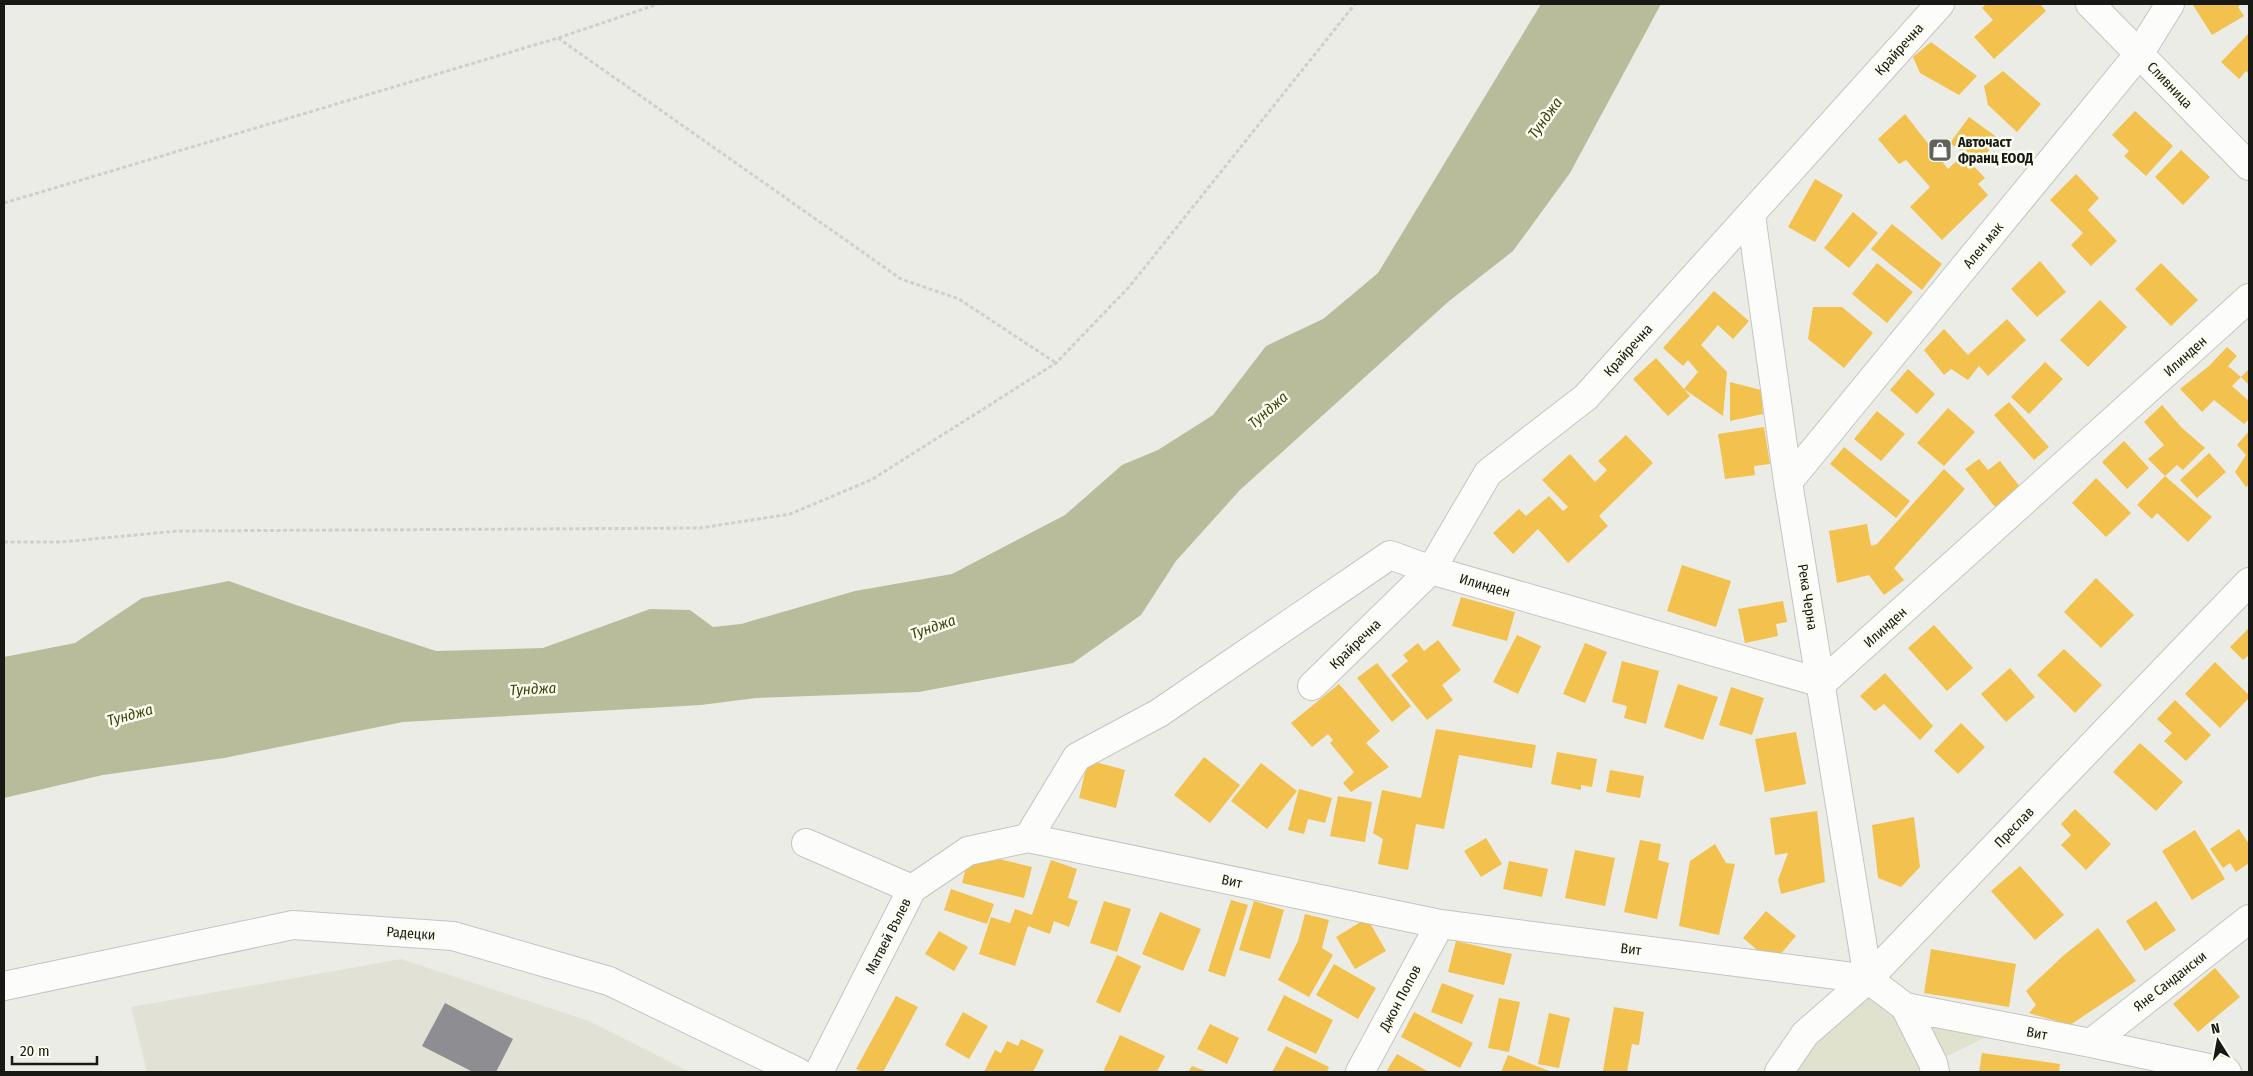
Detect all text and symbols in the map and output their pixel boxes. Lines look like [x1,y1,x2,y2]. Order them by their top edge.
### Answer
street label: Крайречна [1871,19,1927,79]
street label: Сливница [2143,59,2196,112]
water label: Тунджа [1524,94,1566,142]
place label: Авточаст Франц ЕООД [1957,134,2033,167]
shop icon: Авточаст Франц ЕООД [1927,137,1953,163]
street label: Ален мак [1960,219,2007,272]
street label: Крайречна [1600,320,1656,380]
street label: Илинден [2160,333,2210,380]
water label: Тунджа [1245,388,1292,432]
street label: Река Черна [1794,563,1821,631]
street label: Илинден [1457,570,1512,601]
street label: Илинден [1860,604,1910,651]
water label: Тунджа [908,611,958,643]
street label: Крайречна [1326,616,1385,673]
water label: Тунджа [509,679,557,699]
water label: Тунджа [105,700,155,730]
street label: Преслав [1991,803,2038,851]
street label: Вит [1220,871,1244,892]
street label: Матвей Вълев [862,895,915,977]
street label: Радецки [386,923,436,944]
street label: Вит [1620,940,1643,959]
street label: Яне Сандански [2130,948,2210,1015]
street label: Джон Попов [1375,962,1425,1035]
north arrow [2193,1016,2243,1066]
text: N [2210,1020,2221,1038]
street label: Вит [2025,1023,2049,1044]
scale bar [12,1034,98,1066]
text: 20 m [20,1042,50,1060]

